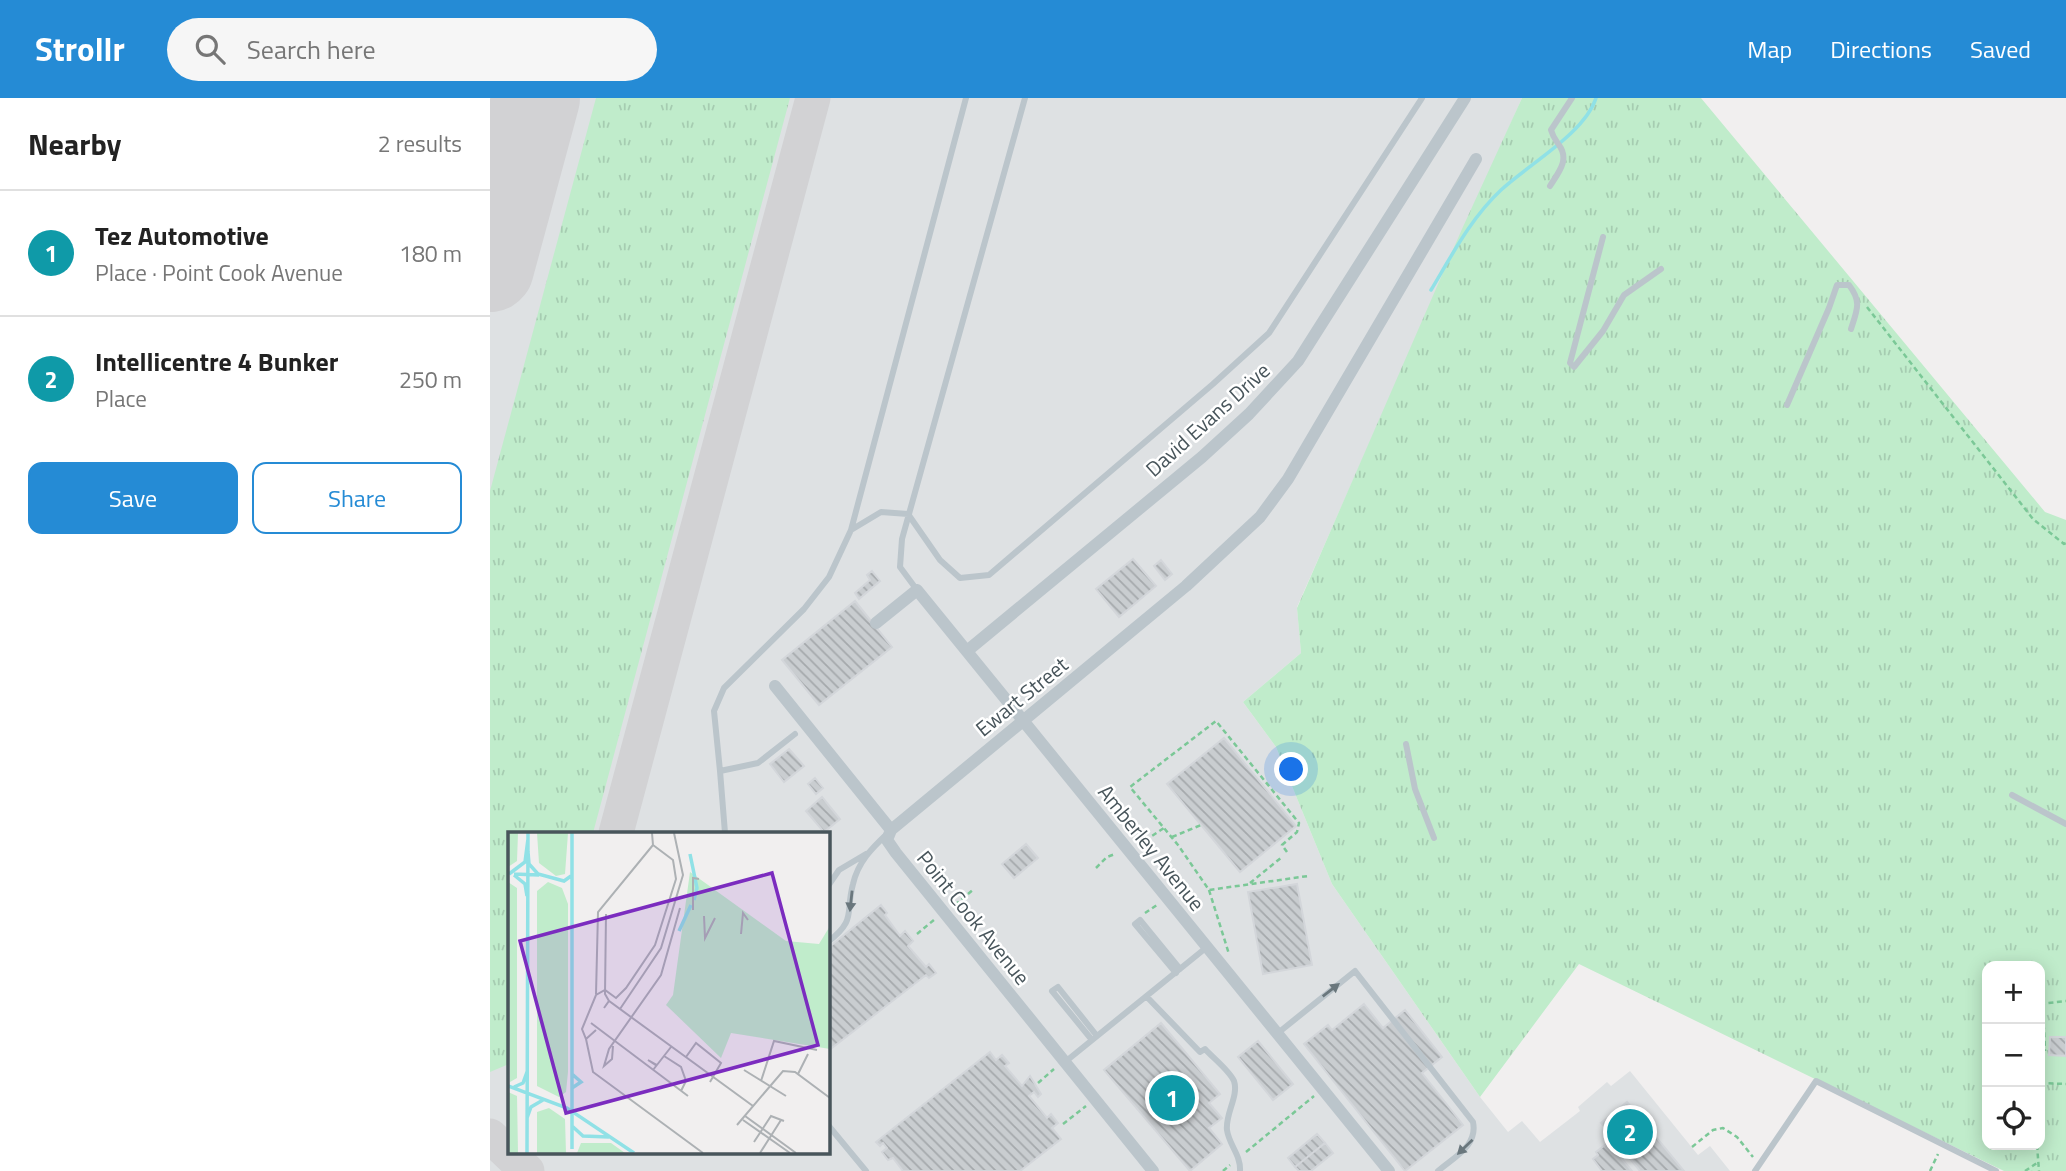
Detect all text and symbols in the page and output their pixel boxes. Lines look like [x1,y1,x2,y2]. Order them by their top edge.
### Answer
search box [167,18,657,81]
text: Strollr [35,24,125,74]
icon: search [191,30,229,68]
text: Search here [247,30,376,69]
text: Map [1747,31,1792,67]
text: Directions [1830,31,1932,67]
text: Saved [1970,31,2031,67]
text: Nearby [28,121,121,167]
text: 2 results [378,126,462,161]
text: Tez Automotive [95,216,269,255]
text: 1 [45,236,57,271]
text: 180 m [399,236,462,271]
text: Place · Point Cook Avenue [95,255,343,290]
text: Intellicentre 4 Bunker [95,342,339,381]
street label: David Evans Drive [1138,355,1277,484]
text: 2 [45,362,57,397]
text: 250 m [399,362,462,397]
text: Place [95,381,147,416]
button: Save [28,462,238,534]
button: Share [252,462,462,534]
street label: Ewart Street [968,648,1075,744]
your location [1274,752,1308,786]
street label: Amberley Avenue [1091,777,1213,918]
inset map [508,832,830,1154]
street label: Point Cook Avenue [909,843,1038,992]
one-way arrow [845,890,856,912]
map controls [1982,961,2045,1150]
button: + [1982,961,2045,1024]
one-way arrow [1322,983,1340,998]
button: − [1982,1024,2045,1087]
pin: 1 [1149,1072,1195,1124]
button: locate [1982,1087,2045,1150]
pin: 2 [1607,1106,1653,1158]
one-way arrow [1456,1139,1473,1155]

